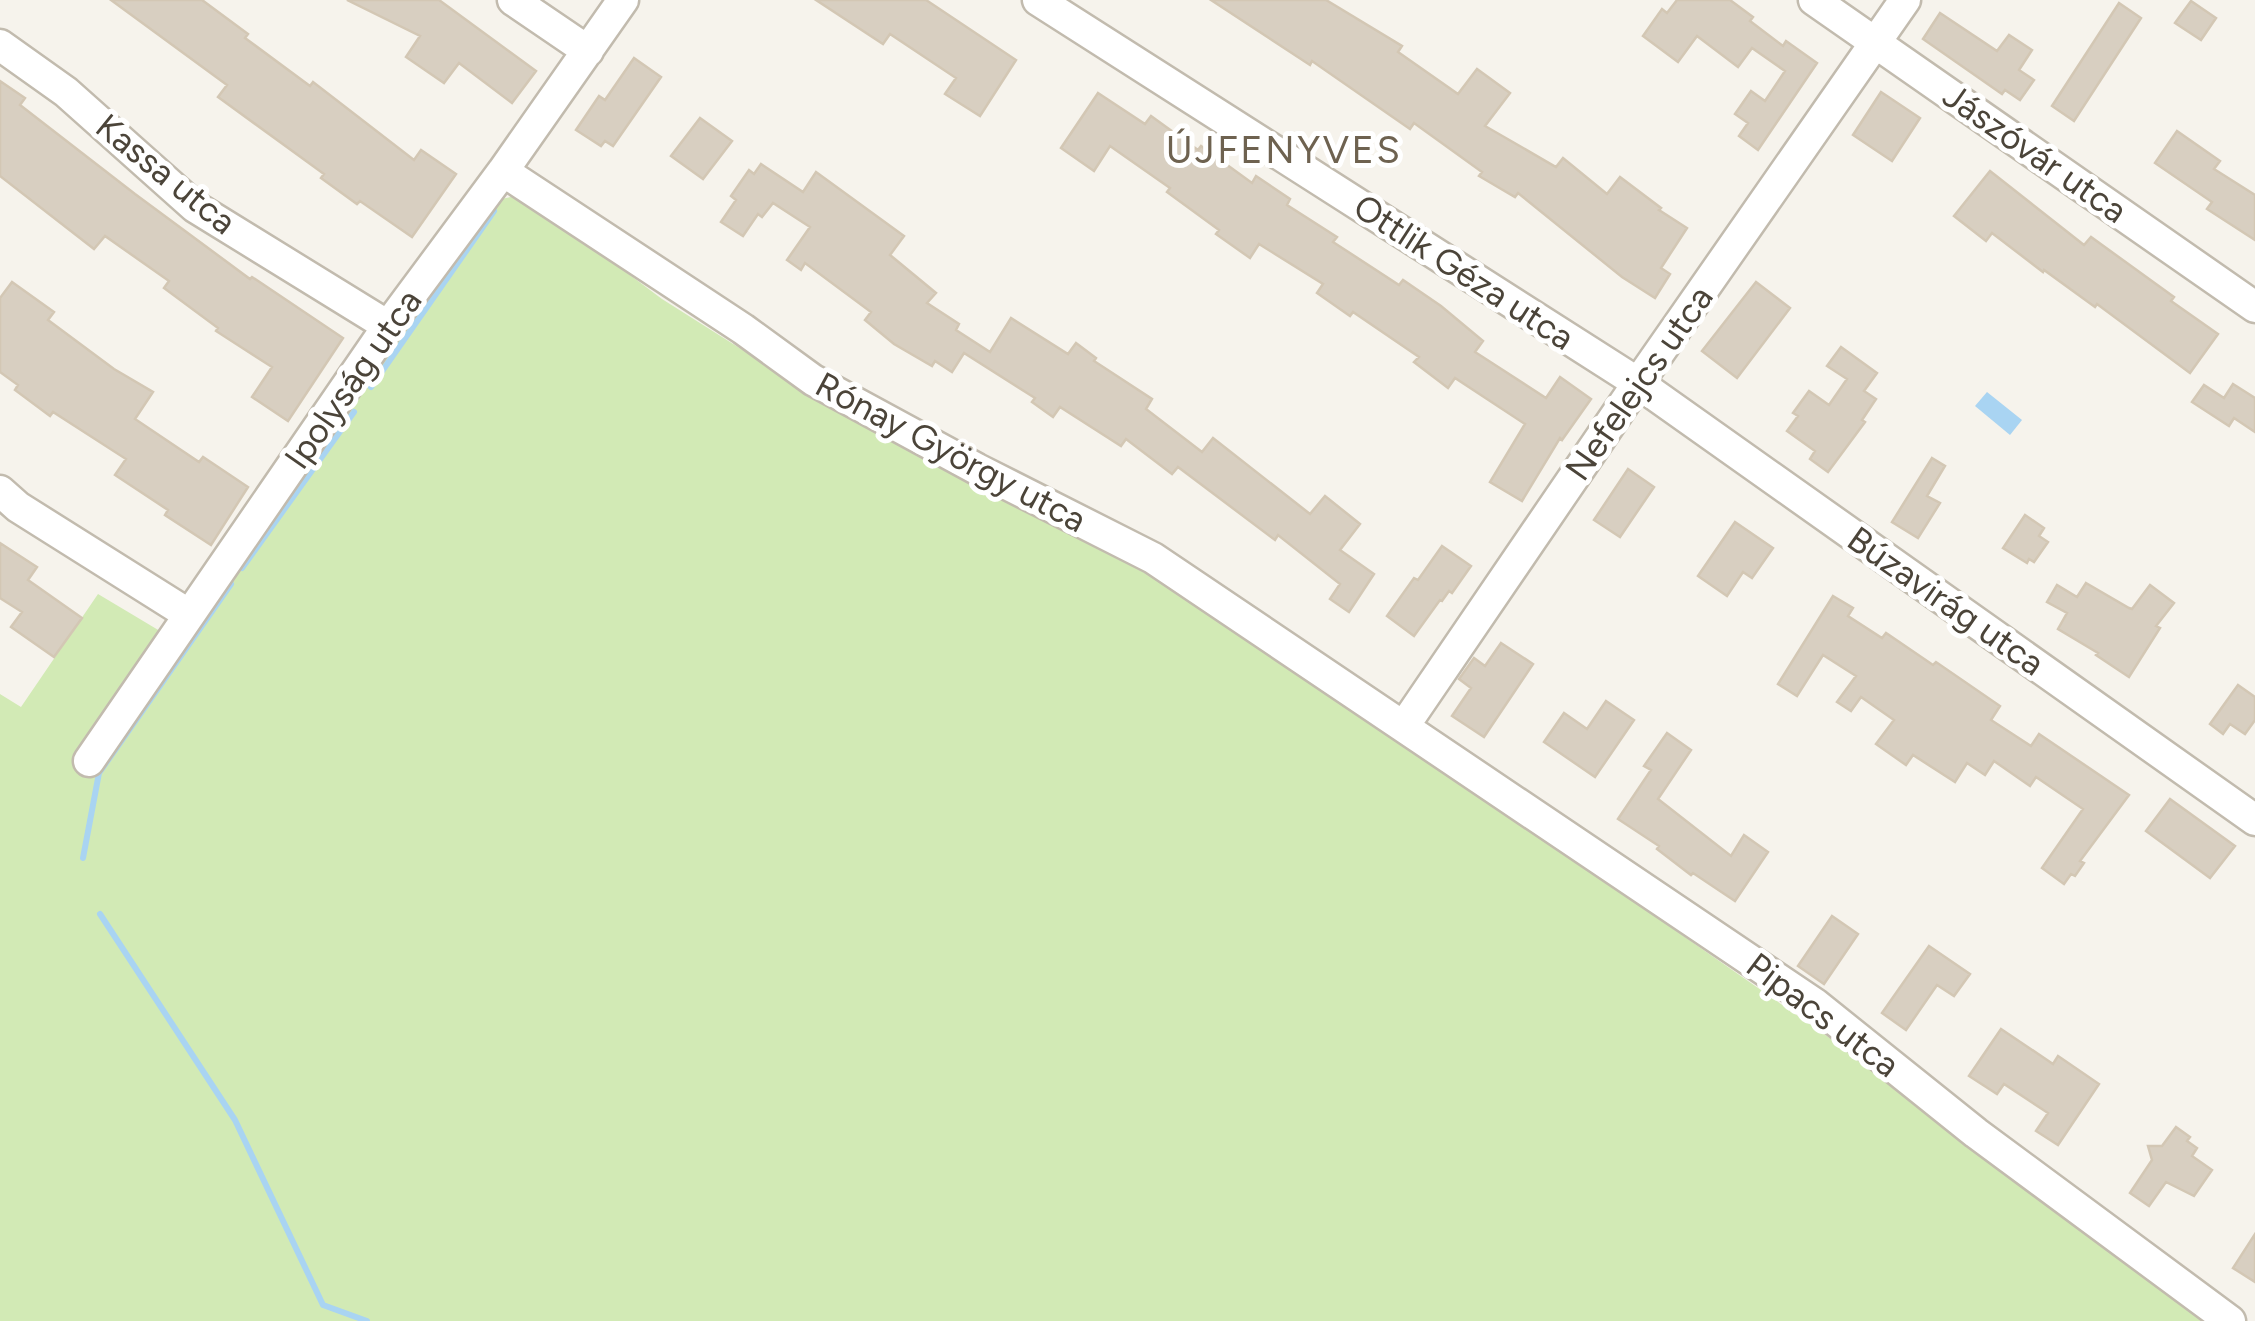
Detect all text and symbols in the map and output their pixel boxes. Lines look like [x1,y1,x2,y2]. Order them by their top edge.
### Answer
street label: Jászóvár utca [1935,74,2135,232]
street label: Kassa utca [88,105,244,243]
district label: ÚJFENYVES [1166,127,1402,173]
street label: Ottlik Géza utca [1346,185,1582,359]
street label: Nefelejcs utca [1556,278,1722,488]
street label: Ipolyság utca [276,281,430,477]
street label: Rónay György utca [809,363,1093,541]
street label: Búzavirág utca [1840,518,2052,684]
street label: Pipacs utca [1738,944,1908,1086]

